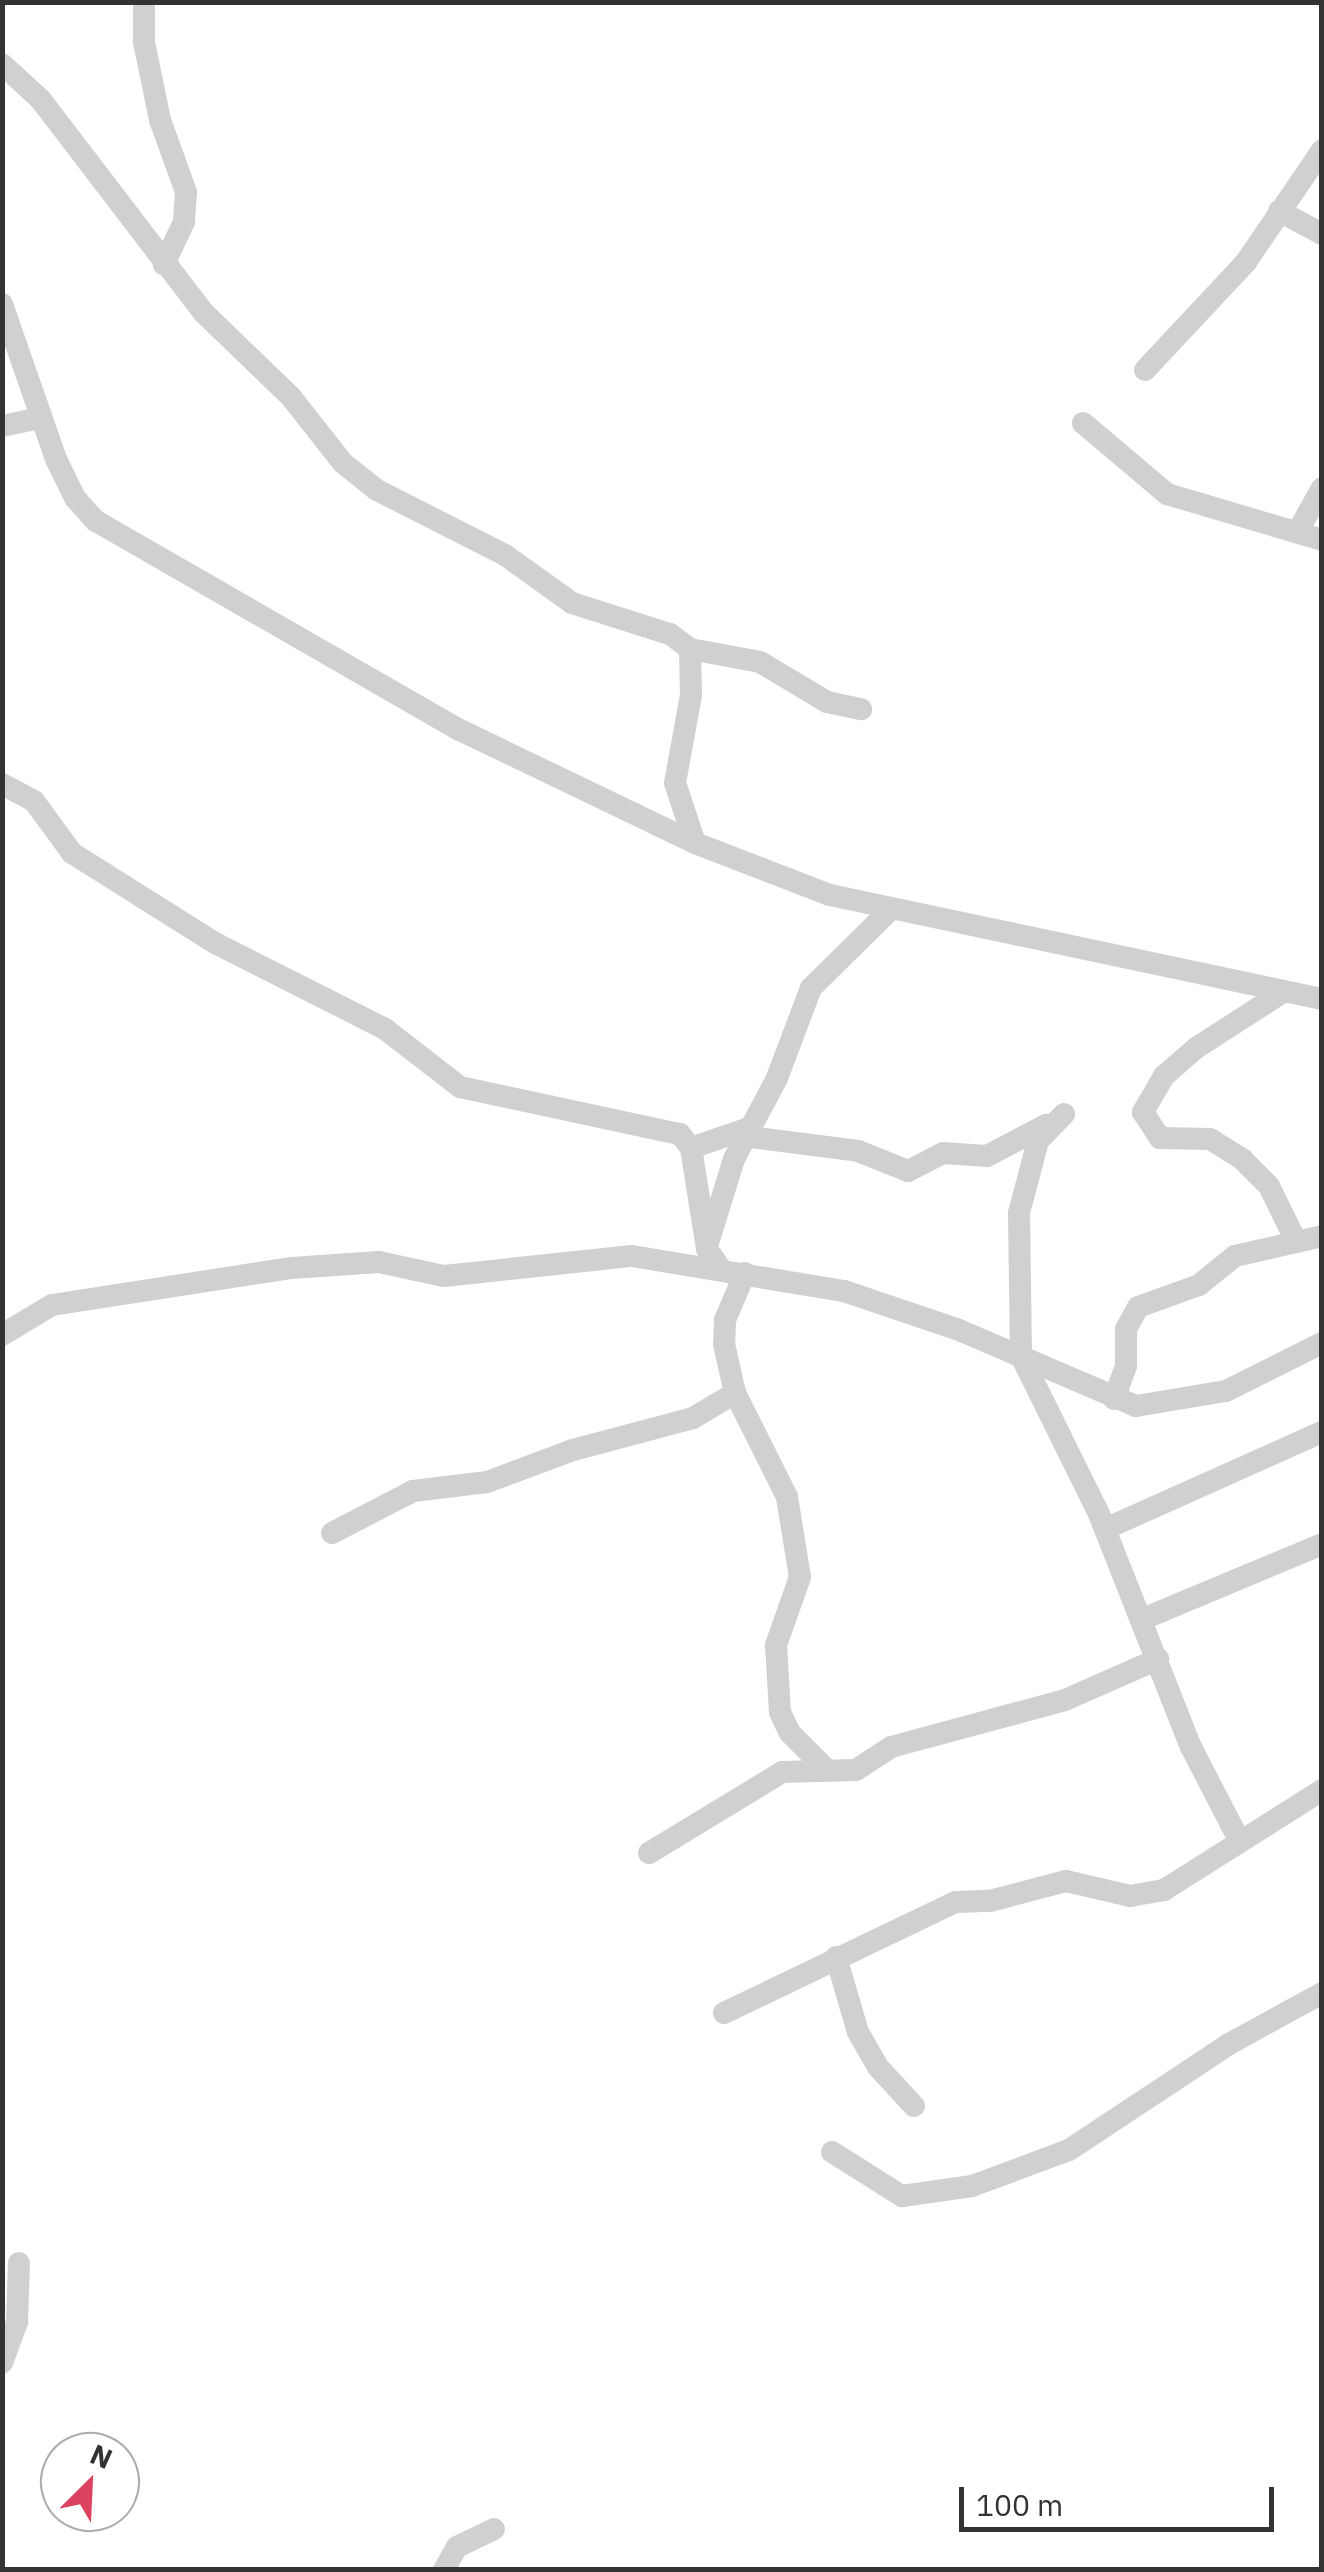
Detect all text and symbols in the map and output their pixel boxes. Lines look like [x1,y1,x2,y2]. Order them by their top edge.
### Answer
north arrow [40,2432,140,2532]
text: N [85,2435,118,2477]
scale bar [964,2467,1279,2529]
text: 100 m [976,2485,1063,2524]

